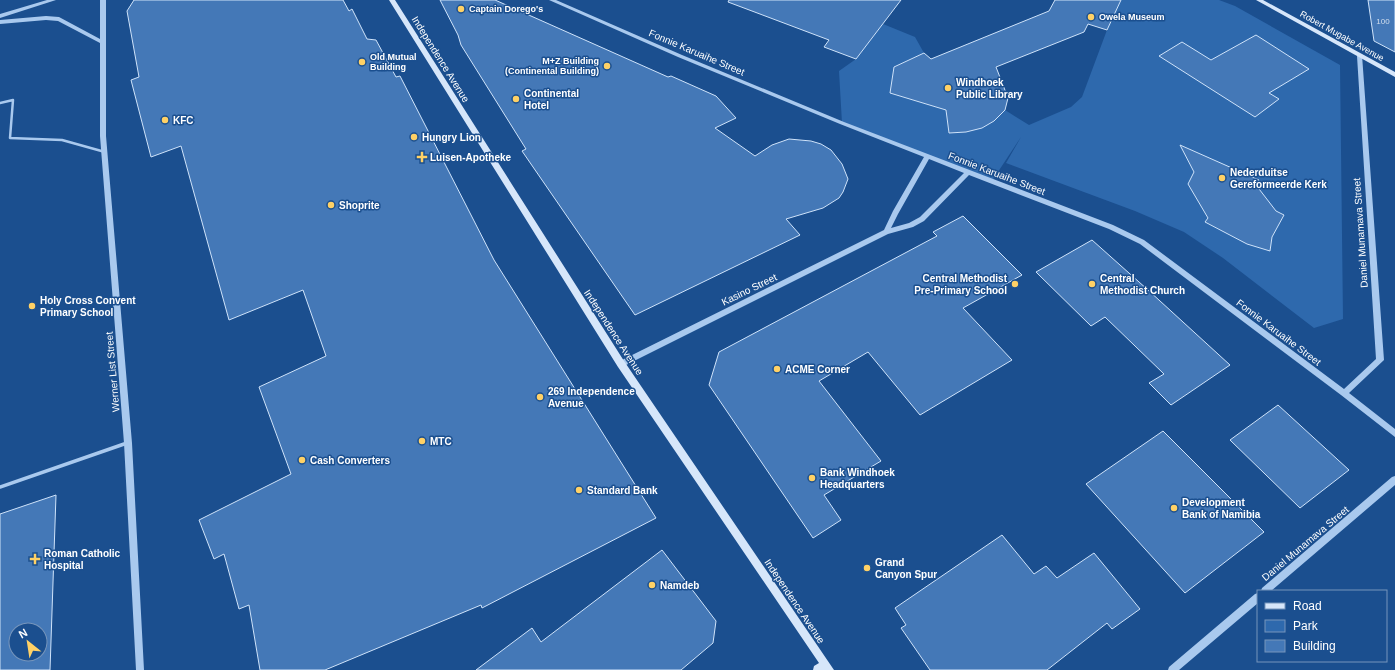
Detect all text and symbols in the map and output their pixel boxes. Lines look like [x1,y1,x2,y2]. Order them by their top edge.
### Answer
marker: Captain Dorego's [456,4,466,14]
place label: Captain Dorego's [469,4,543,14]
street label: Robert Mugabe Avenue [1298,9,1386,63]
marker: Owela Museum [1086,12,1096,22]
place label: Owela Museum [1099,12,1165,22]
street label: Independence Avenue [410,14,472,105]
house number: 100 [1376,17,1390,26]
street label: Fonnie Karuaihe Street [647,27,746,78]
place label: Old Mutual Building [370,52,417,72]
place label: M+Z Building (Continental Building) [505,56,599,76]
marker: Old Mutual Building [357,57,367,67]
marker: M+Z Building (Continental Building) [602,61,612,71]
place label: Windhoek Public Library [956,77,1023,100]
marker: Windhoek Public Library [943,83,953,93]
place label: Continental Hotel [524,88,579,111]
marker: Continental Hotel [511,94,521,104]
marker: KFC [160,115,170,125]
place label: KFC [173,115,194,126]
marker: Hungry Lion [409,132,419,142]
place label: Hungry Lion [422,132,481,143]
street label: Fonnie Karuaihe Street [947,150,1047,197]
marker: Luisen-Apotheke [417,152,427,162]
place label: Luisen-Apotheke [430,152,512,163]
place label: Nederduitse Gereformeerde Kerk [1230,167,1327,190]
marker: Nederduitse Gereformeerde Kerk [1217,173,1227,183]
street label: Daniel Munamava Street [1351,177,1370,288]
marker: Shoprite [326,200,336,210]
place label: Shoprite [339,200,380,211]
street label: Kasino Street [720,271,779,308]
place label: Central Methodist Pre-Primary School [914,273,1008,296]
place label: Central Methodist Church [1100,273,1185,296]
marker: Central Methodist Pre-Primary School [1010,279,1020,289]
marker: Central Methodist Church [1087,279,1097,289]
street label: Independence Avenue [582,288,645,377]
place label: Holy Cross Convent Primary School [40,295,136,318]
street label: Fonnie Karuaihe Street [1234,297,1323,368]
marker: Holy Cross Convent Primary School [27,301,37,311]
street label: Werner List Street [103,331,121,412]
marker: ACME Corner [772,364,782,374]
place label: ACME Corner [785,364,850,375]
place label: 269 Independence Avenue [548,386,635,409]
marker: 269 Independence Avenue [535,392,545,402]
marker: MTC [417,436,427,446]
place label: MTC [430,436,452,447]
marker: Cash Converters [297,455,307,465]
place label: Cash Converters [310,455,390,466]
place label: Bank Windhoek Headquarters [820,467,895,490]
marker: Bank Windhoek Headquarters [807,473,817,483]
marker: Standard Bank [574,485,584,495]
place label: Standard Bank [587,485,658,496]
place label: Development Bank of Namibia [1182,497,1261,520]
marker: Development Bank of Namibia [1169,503,1179,513]
street label: Daniel Munamava Street [1260,504,1351,583]
place label: Roman Catholic Hospital [44,548,121,571]
marker: Roman Catholic Hospital [29,553,41,565]
street label: Independence Avenue [762,557,827,646]
place label: Grand Canyon Spur [875,557,937,580]
marker: Grand Canyon Spur [862,563,872,573]
marker: Namdeb [647,580,657,590]
place label: Namdeb [660,580,699,591]
legend [1257,590,1387,662]
text: Road [1293,599,1322,613]
text: Park [1293,619,1319,633]
north arrow [8,622,48,662]
text: N [17,626,29,641]
text: Building [1293,639,1336,653]

